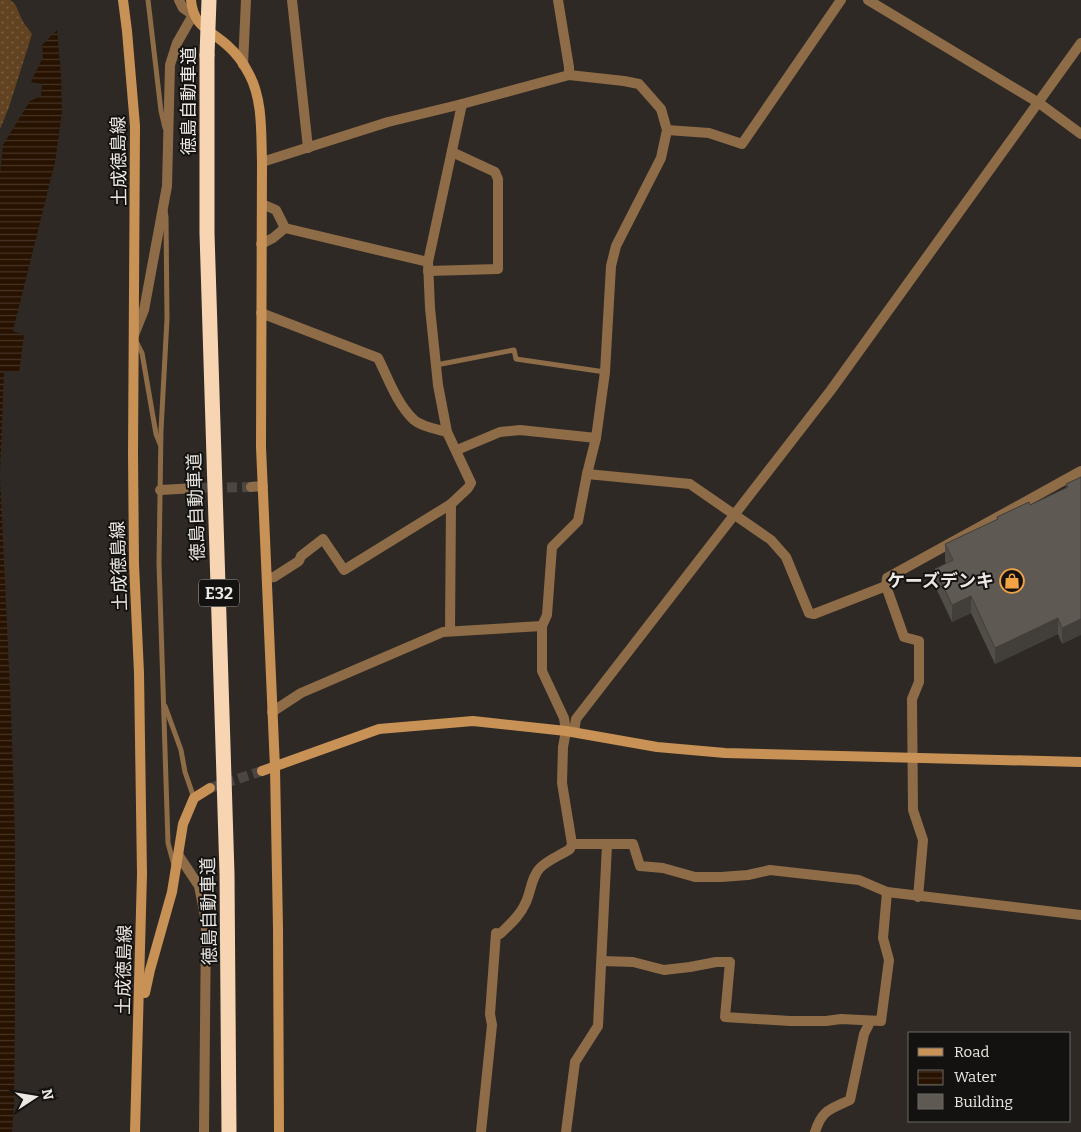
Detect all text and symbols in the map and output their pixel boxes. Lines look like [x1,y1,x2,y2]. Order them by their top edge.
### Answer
street label: 徳島自動車道 [178,47,200,155]
street label: 土成徳島線 [107,116,131,206]
street label: 徳島自動車道 [183,453,209,561]
street label: 土成徳島線 [106,521,132,611]
shop icon: ケーズデンキ [999,568,1025,594]
place label: ケーズデンキ [887,570,994,592]
road number: E32 [199,580,239,606]
street label: 徳島自動車道 [197,857,221,965]
street label: 土成徳島線 [112,925,136,1015]
legend [908,1032,1071,1122]
text: Road [954,1043,989,1061]
text: Water [954,1068,997,1086]
north arrow [10,1072,60,1122]
text: N [38,1087,57,1102]
text: Building [954,1093,1013,1111]

